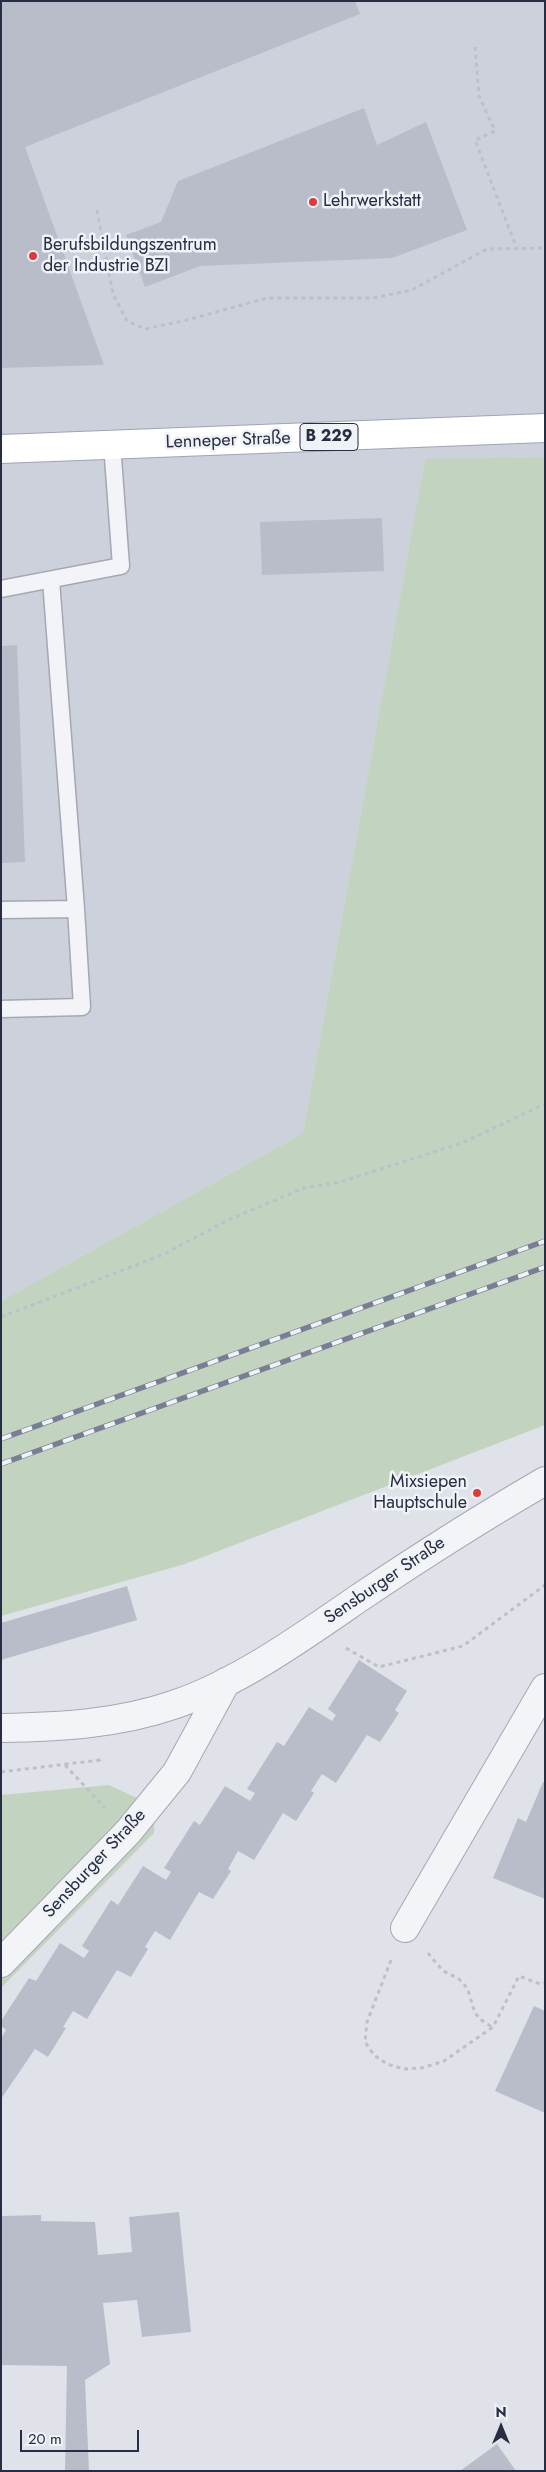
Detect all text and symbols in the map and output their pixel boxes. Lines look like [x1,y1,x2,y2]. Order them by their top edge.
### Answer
place label: Lehrwerkstatt [323,191,421,213]
marker: Lehrwerkstatt [307,196,319,208]
place label: Berufsbildungszentrum der Industrie BZI [43,235,217,278]
marker: Berufsbildungszentrum der Industrie BZI [27,250,39,262]
road number: B 229 [300,424,358,451]
street label: Lenneper Straße [165,428,291,454]
place label: Mixsiepen Hauptschule [373,1472,467,1515]
marker: Mixsiepen Hauptschule [471,1487,483,1499]
street label: Sensburger Straße [321,1533,449,1629]
street label: Sensburger Straße [39,1805,151,1923]
north arrow [476,2402,526,2452]
text: N [495,2402,507,2422]
scale bar [22,2420,141,2452]
text: 20 m [28,2428,62,2450]

